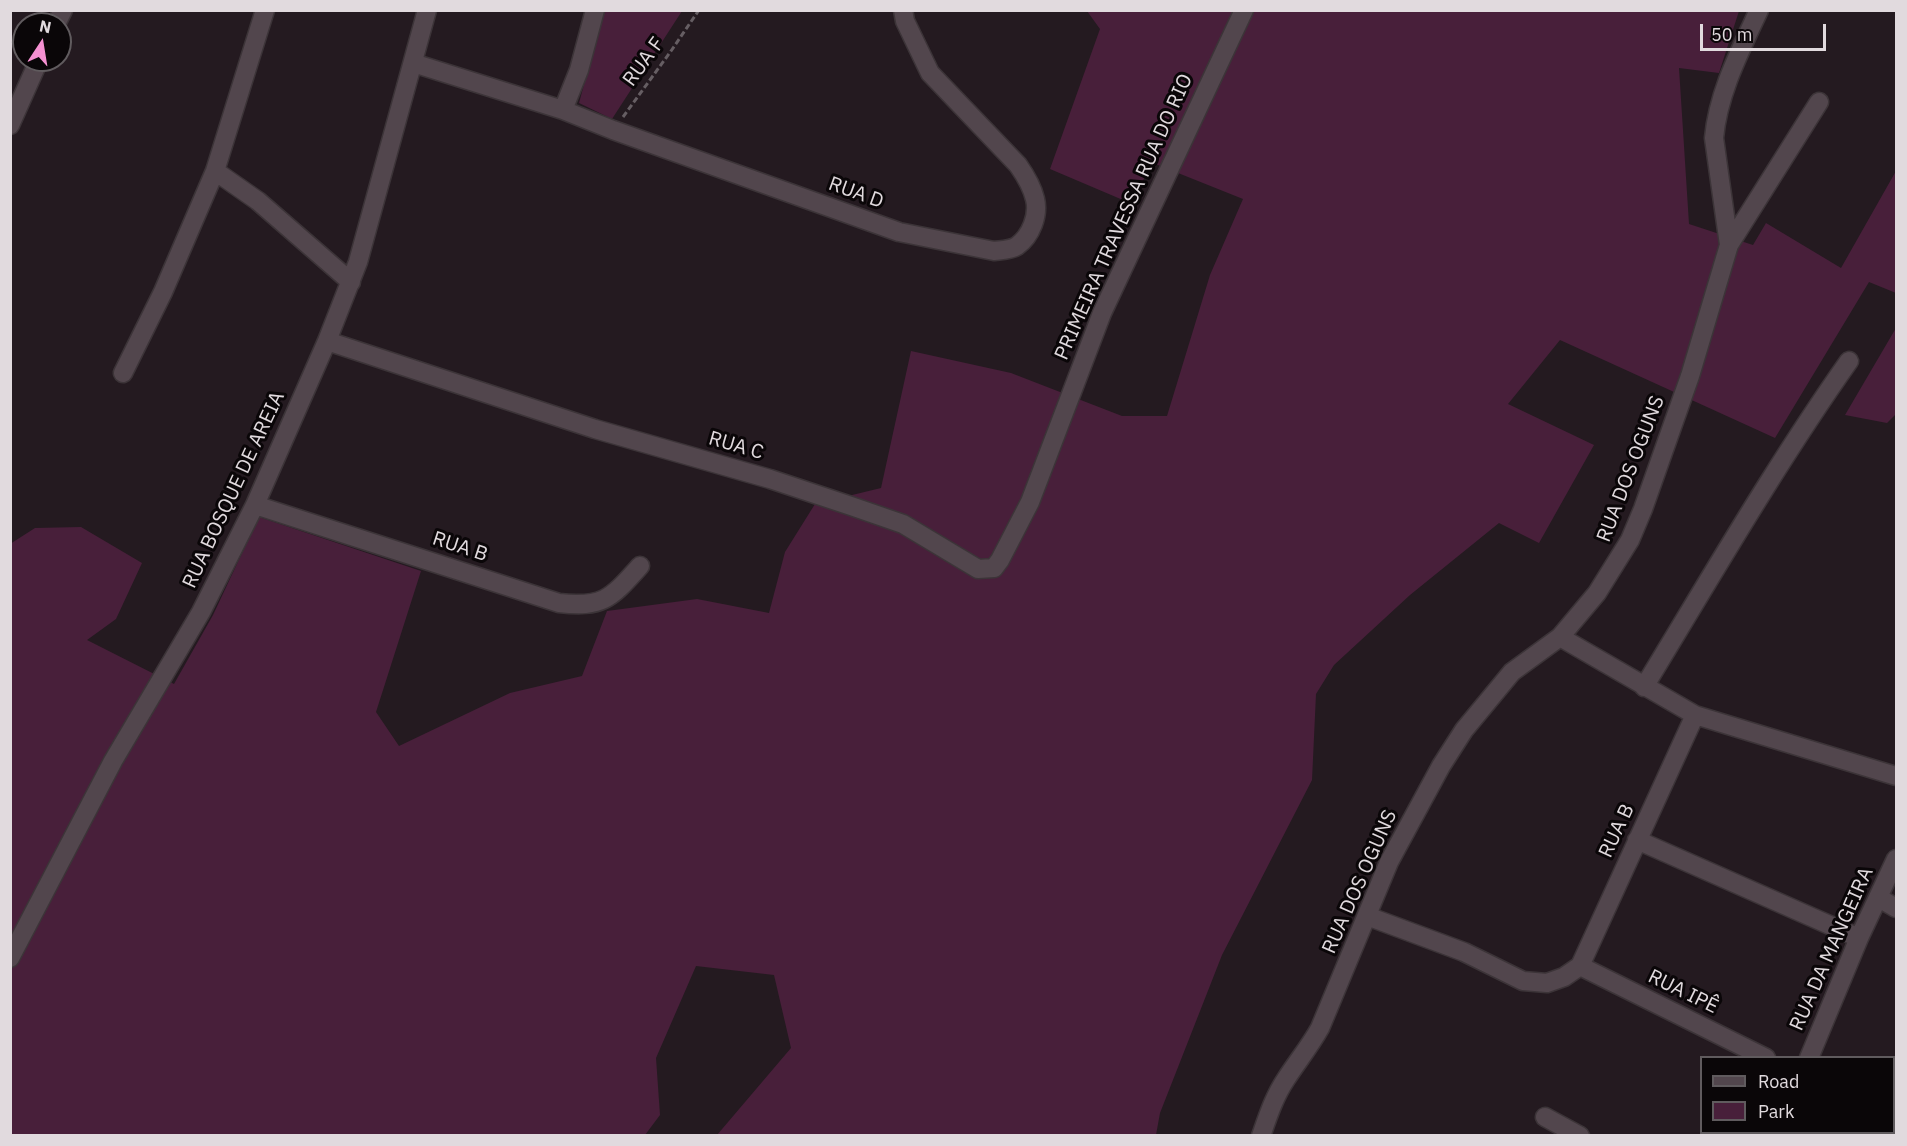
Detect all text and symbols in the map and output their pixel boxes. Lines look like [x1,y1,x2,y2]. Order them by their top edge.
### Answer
north arrow [12,12,72,72]
scale bar [1703,12,1829,50]
text: N [38,15,53,37]
text: 50 m [1711,23,1753,46]
street label: RUA F [618,33,670,91]
street label: PRIMEIRA TRAVESSA RUA DO RIO [1050,70,1198,364]
street label: RUA D [825,172,887,214]
street label: RUA BOSQUE DE AREIA [178,388,290,592]
street label: RUA DOS OGUNS [1592,392,1670,546]
street label: RUA C [706,427,766,465]
street label: RUA B [429,527,491,567]
street label: RUA B [1594,800,1640,862]
street label: RUA DOS OGUNS [1318,806,1402,958]
street label: RUA DA MANGEIRA [1785,863,1879,1035]
street label: RUA IPÊ [1644,965,1722,1019]
legend [1700,1056,1895,1134]
text: Road [1758,1070,1799,1093]
text: Park [1758,1100,1794,1123]

